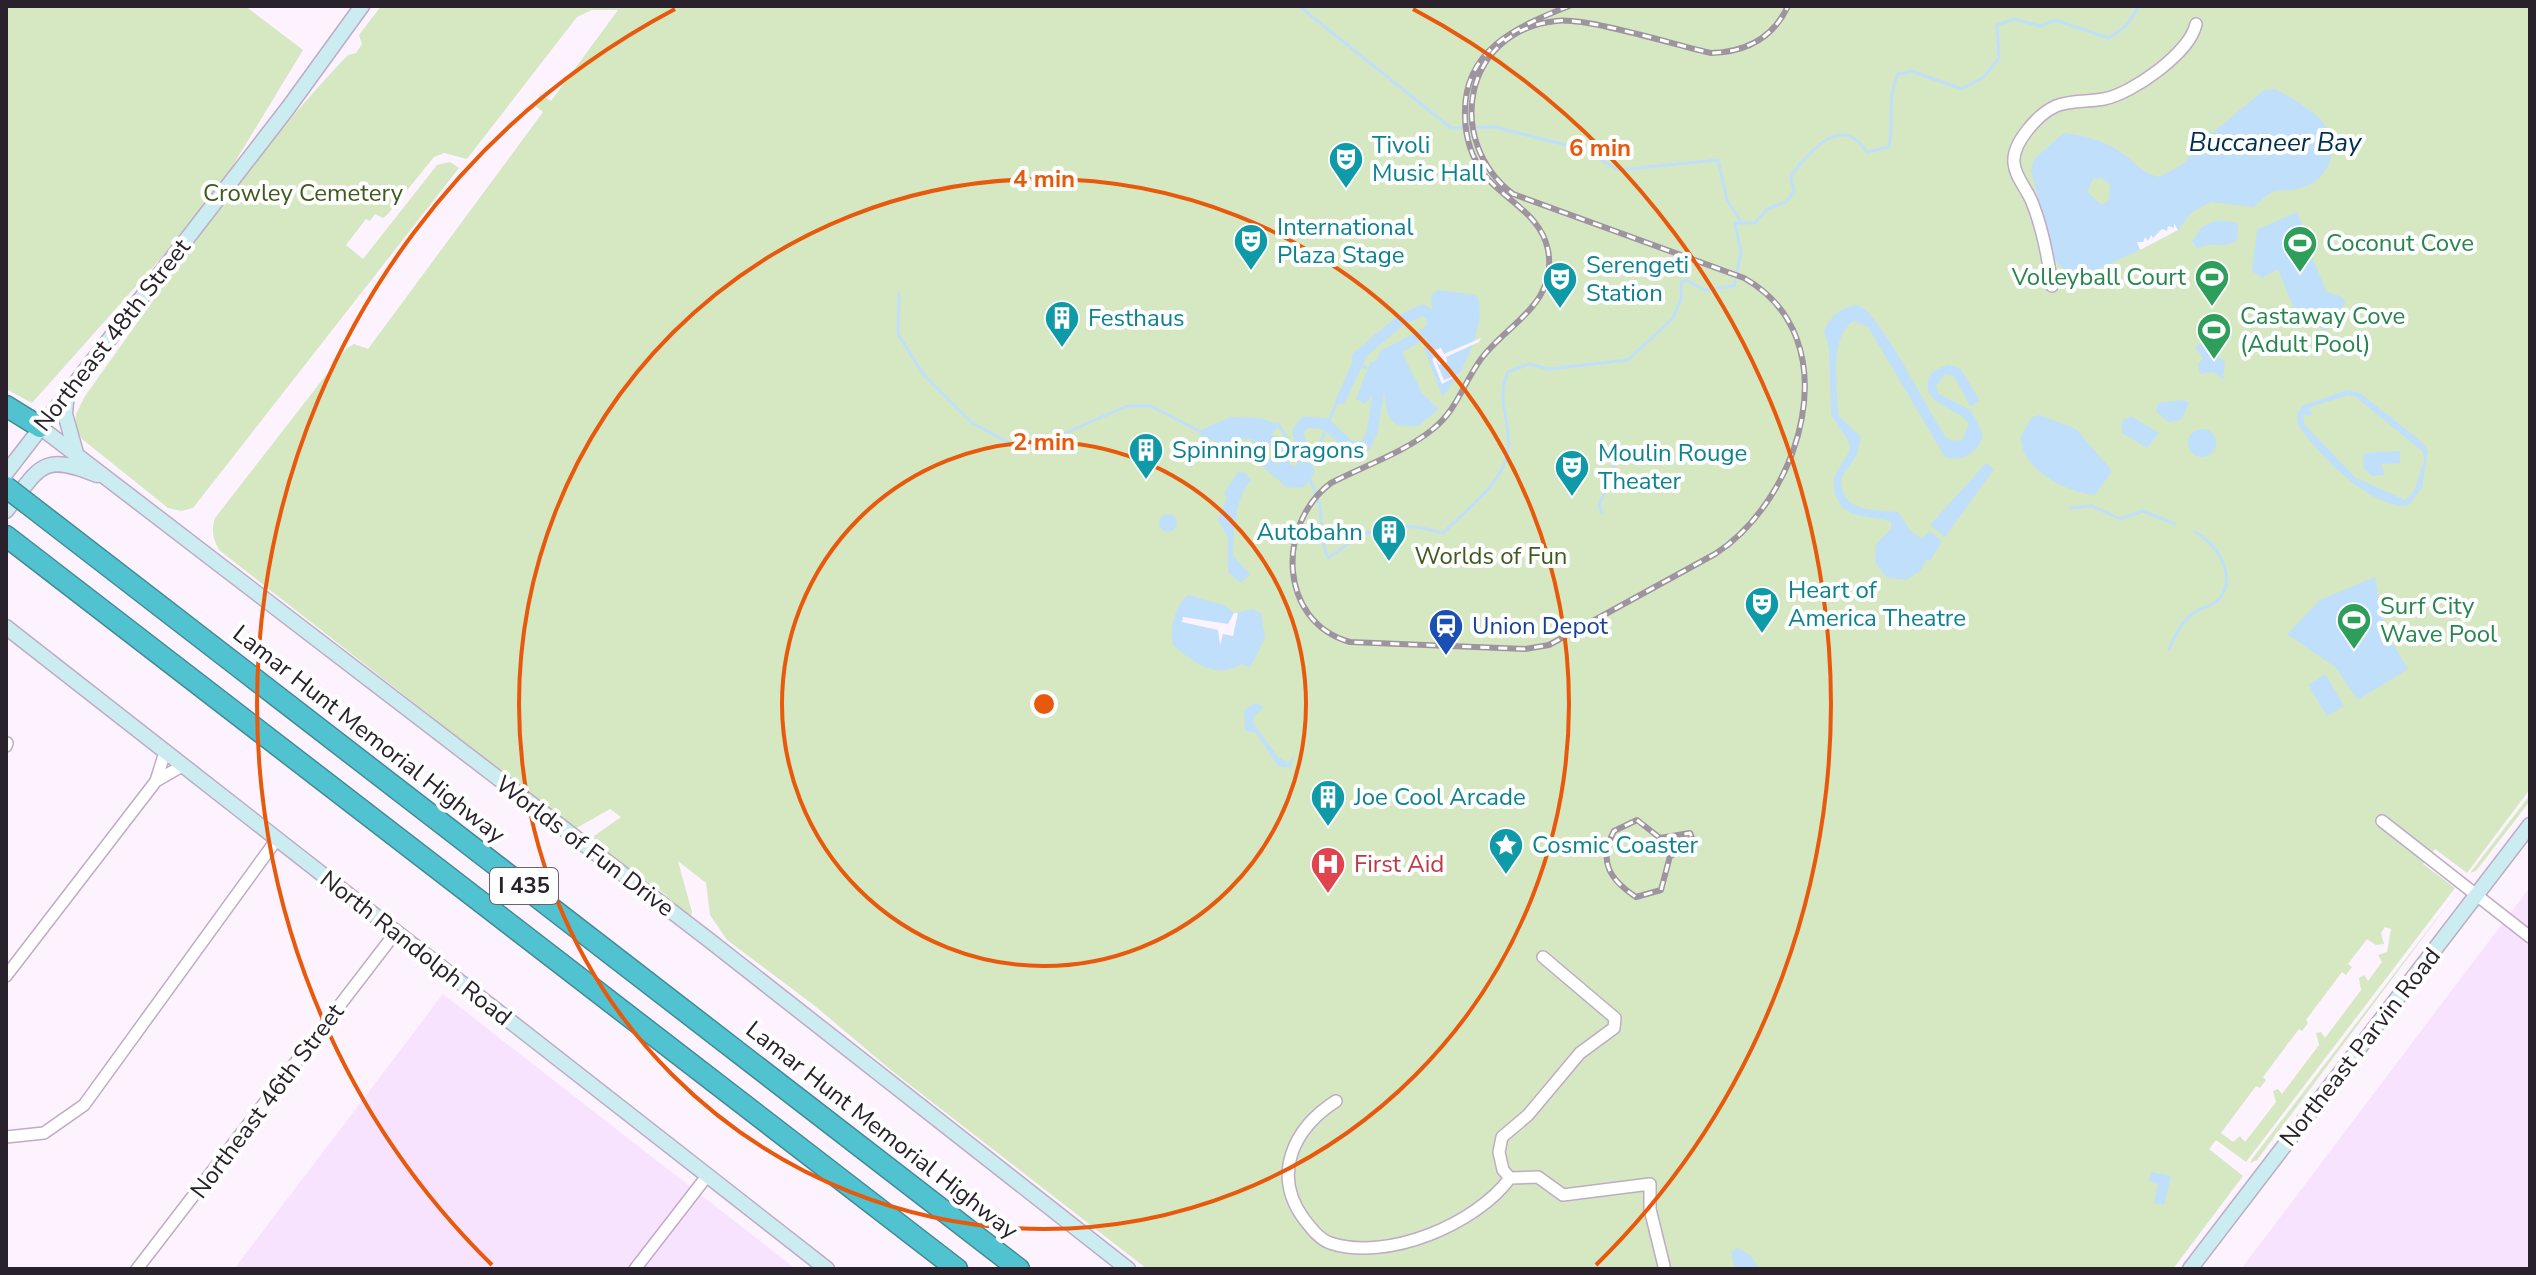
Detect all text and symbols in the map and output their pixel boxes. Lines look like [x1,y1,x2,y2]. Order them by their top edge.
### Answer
water label: Buccaneer Bay [2189,125,2363,160]
place label: Tivoli Music Hall [1372,129,1486,189]
text: 6 min [1569,132,1631,164]
theatre icon: Tivoli Music Hall [1327,140,1365,190]
text: 4 min [1013,163,1075,195]
park label: Crowley Cemetery [203,177,404,209]
place label: International Plaza Stage [1277,211,1414,271]
theatre icon: International Plaza Stage [1232,222,1270,272]
sports icon: Coconut Cove [2281,224,2319,274]
place label: Coconut Cove [2326,227,2474,259]
street label: Northeast 48th Street [27,232,198,438]
place label: Serengeti Station [1586,249,1689,309]
sports icon: Volleyball Court [2193,258,2231,308]
theatre icon: Serengeti Station [1541,260,1579,310]
place label: Volleyball Court [2011,261,2187,293]
building icon: Festhaus [1043,299,1081,349]
place label: Castaway Cove (Adult Pool) [2240,300,2405,360]
place label: Festhaus [1088,302,1185,334]
sports icon: Castaway Cove (Adult Pool) [2195,311,2233,361]
text: 2 min [1013,426,1075,458]
building icon: Spinning Dragons [1127,431,1165,481]
place label: Spinning Dragons [1172,434,1365,466]
place label: Moulin Rouge Theater [1598,437,1747,497]
theatre icon: Moulin Rouge Theater [1553,448,1591,498]
building icon: Autobahn [1370,513,1408,563]
place label: Autobahn [1256,516,1363,548]
park label: Worlds of Fun [1415,540,1568,572]
place label: Heart of America Theatre [1788,574,1966,634]
theatre icon: Heart of America Theatre [1743,585,1781,635]
place label: Surf City Wave Pool [2380,590,2497,650]
sports icon: Surf City Wave Pool [2335,601,2373,651]
station icon: Union Depot [1427,607,1465,657]
place label: Union Depot [1472,610,1609,642]
street label: Lamar Hunt Memorial Highway [226,618,512,851]
centre of rings [1030,690,1058,718]
street label: Worlds of Fun Drive [489,768,681,924]
building icon: Joe Cool Arcade [1309,778,1347,828]
place label: Joe Cool Arcade [1353,781,1526,813]
place icon: Cosmic Coaster [1487,826,1525,876]
place label: Cosmic Coaster [1532,829,1698,861]
hospital icon: First Aid [1309,845,1347,895]
place label: First Aid [1354,848,1444,880]
street label: North Randolph Road [314,863,518,1033]
road number: I 435 [490,868,558,904]
street label: Northeast Parvin Road [2272,941,2448,1153]
street label: Northeast 46th Street [183,997,351,1205]
street label: Lamar Hunt Memorial Highway [739,1014,1025,1247]

